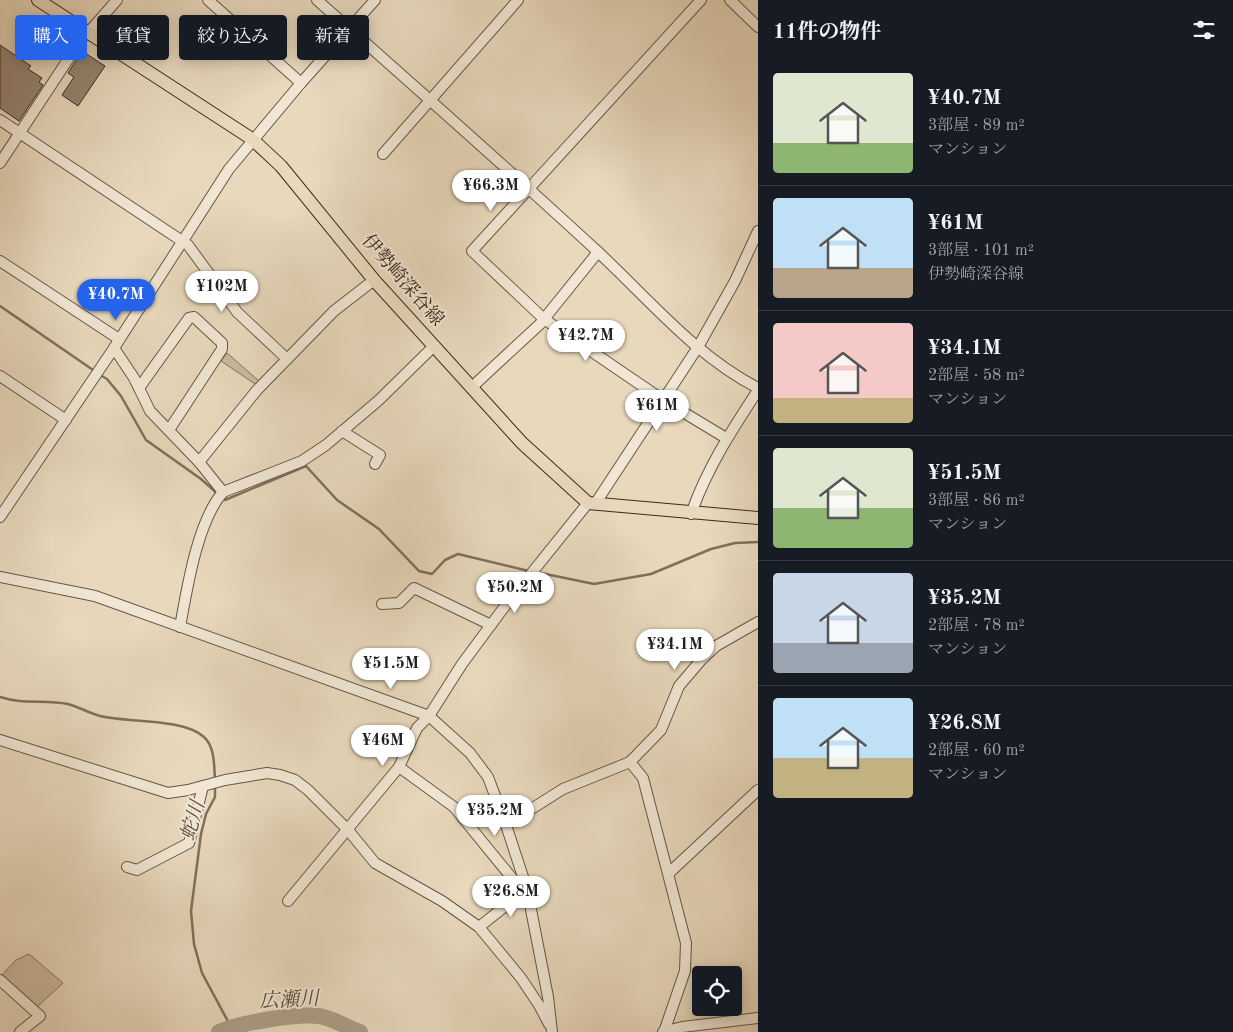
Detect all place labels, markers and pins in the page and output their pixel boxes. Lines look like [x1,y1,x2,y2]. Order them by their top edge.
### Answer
pin: ¥66.3M [450,170,532,212]
pin: ¥102M [187,270,257,313]
pin: ¥40.7M [75,278,157,321]
pin: ¥42.7M [545,320,627,362]
pin: ¥61M [627,390,687,432]
pin: ¥50.2M [474,572,556,614]
pin: ¥34.1M [634,628,716,671]
pin: ¥51.5M [350,648,432,690]
pin: ¥46M [353,724,413,767]
pin: ¥35.2M [454,794,536,837]
pin: ¥26.8M [470,876,552,918]

